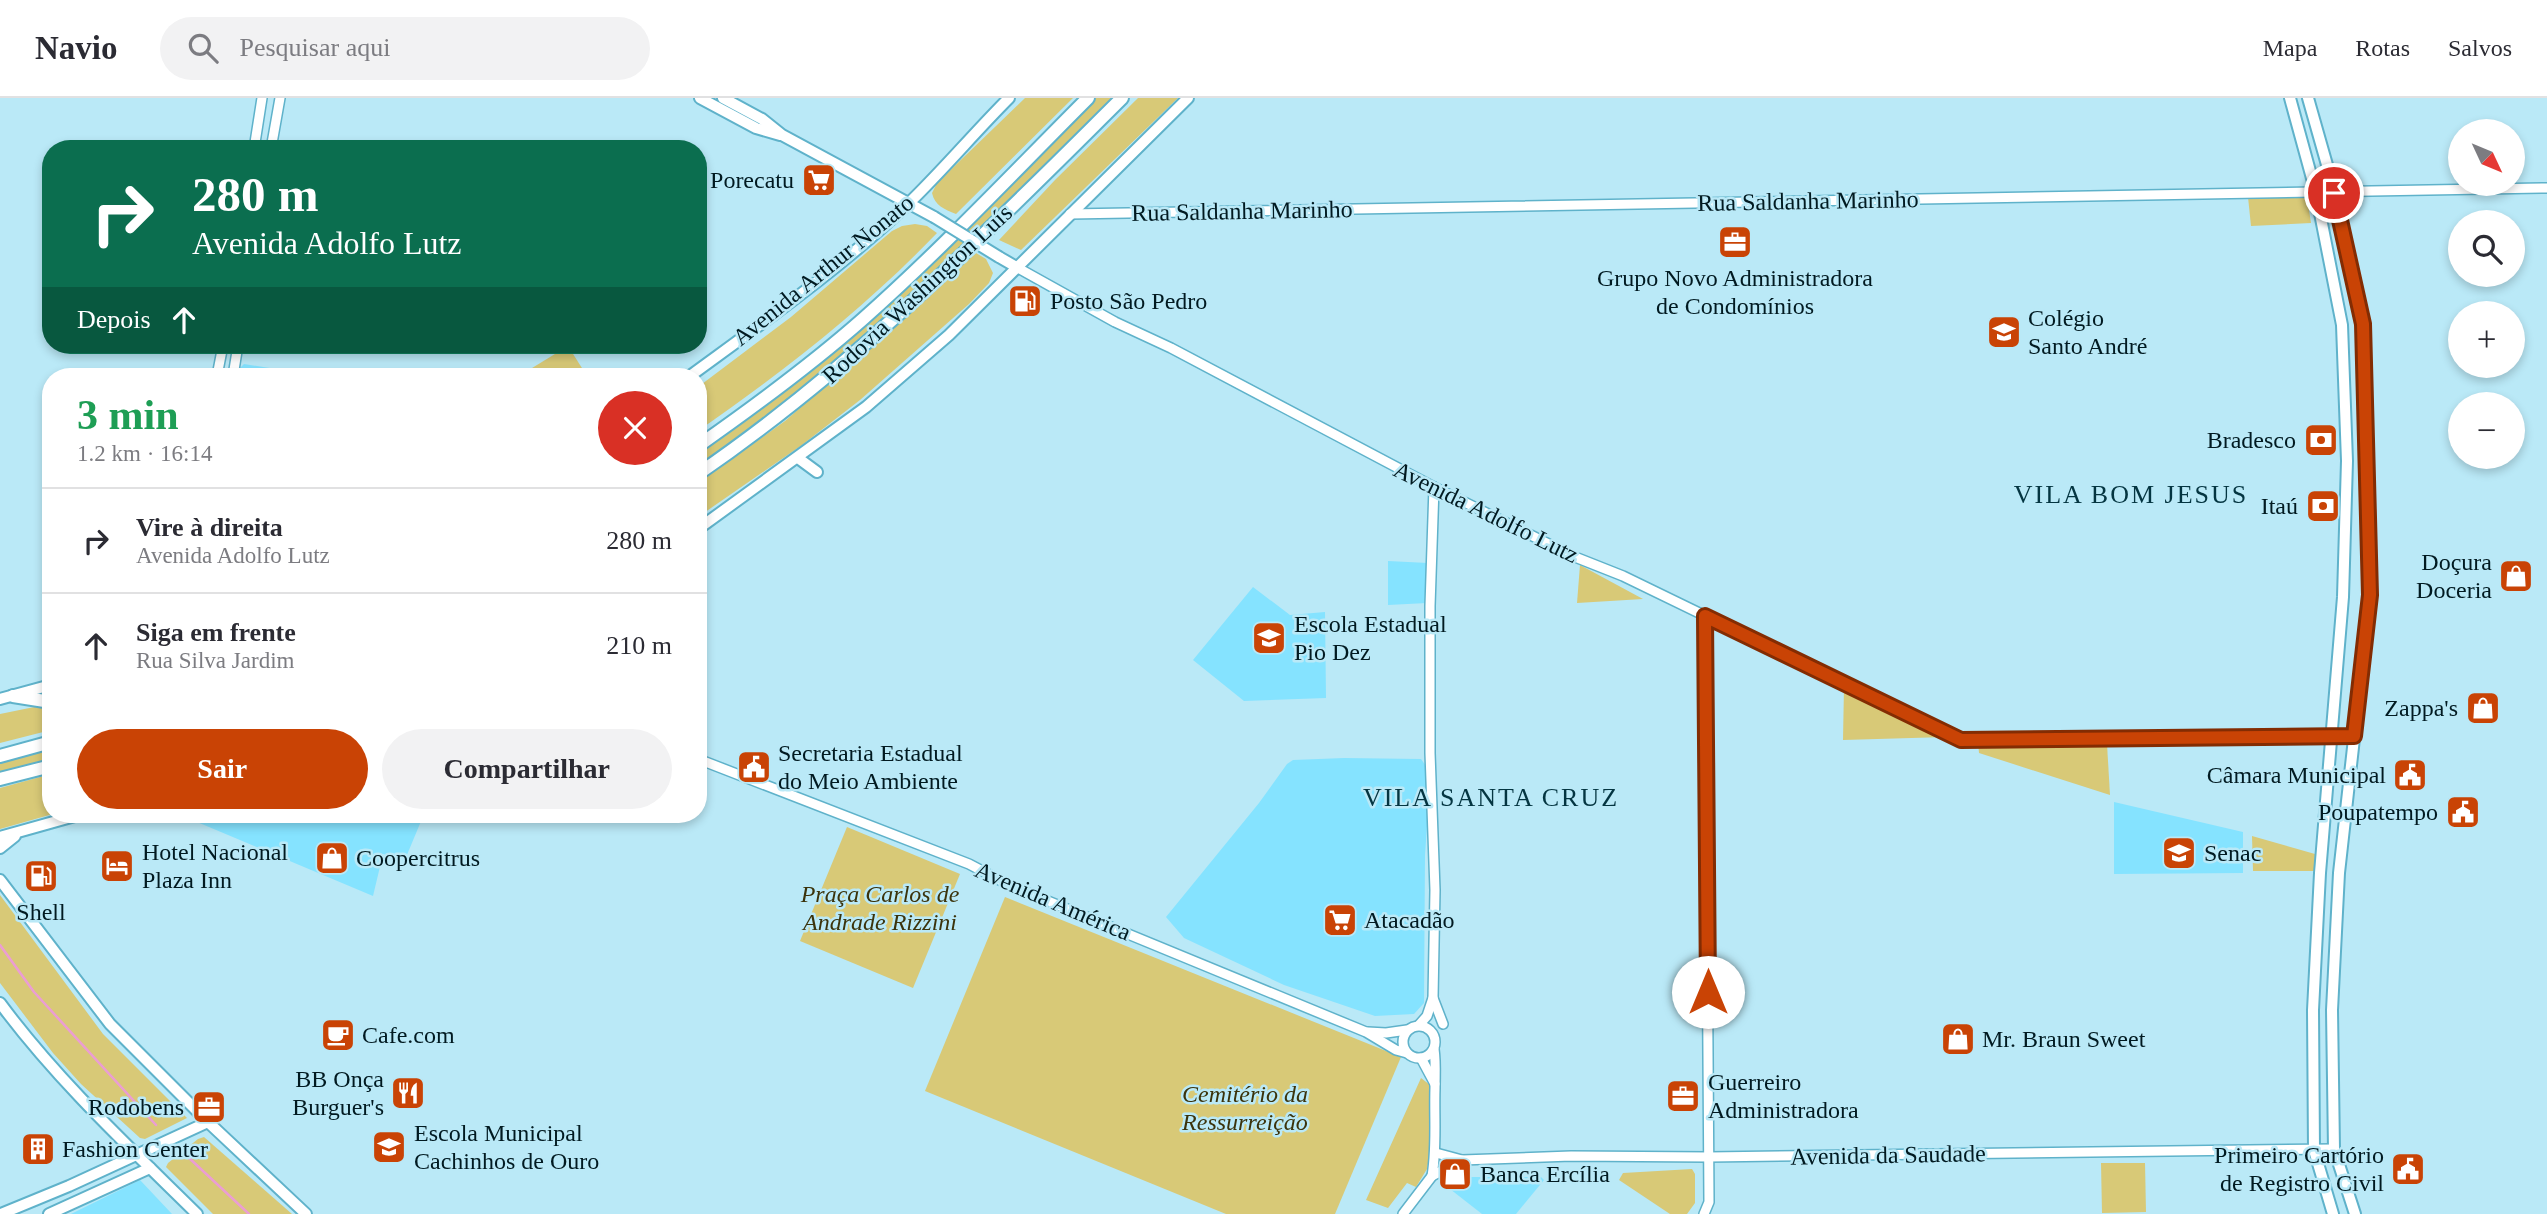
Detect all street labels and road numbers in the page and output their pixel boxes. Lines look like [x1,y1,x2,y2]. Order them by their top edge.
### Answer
street label: Rua Saldanha Marinho [1697,186,1919,216]
street label: Avenida Arthur Nonato [727,189,919,351]
street label: Rua Saldanha Marinho [1131,196,1353,226]
street label: Rodovia Washington Luís [817,199,1017,389]
street label: Avenida Adolfo Lutz [1389,456,1583,568]
street label: Avenida América [971,856,1135,946]
street label: Avenida da Saudade [1790,1140,1986,1170]

